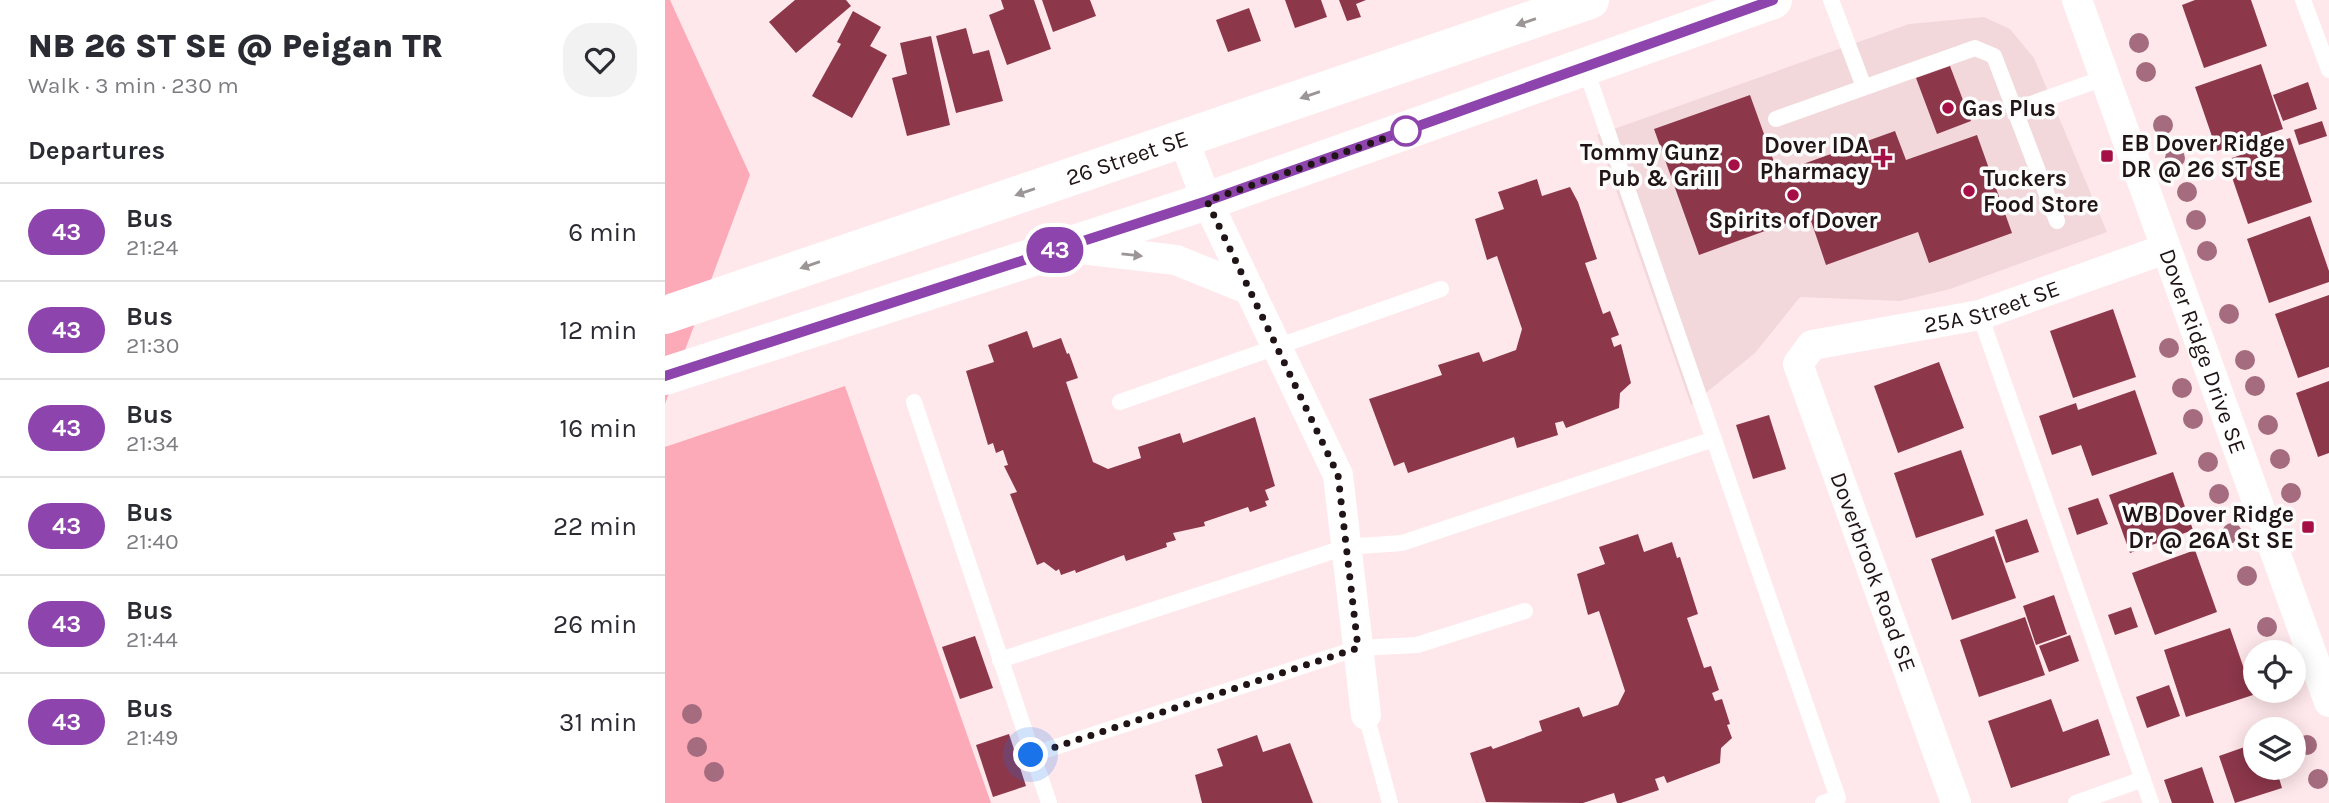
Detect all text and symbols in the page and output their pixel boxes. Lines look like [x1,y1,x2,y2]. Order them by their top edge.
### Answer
one-way arrow [1515,17,1536,28]
button: heart [563,23,637,97]
text: NB 26 ST SE @ Peigan TR [28,27,443,65]
text: Walk · 3 min · 230 m [28,72,239,99]
one-way arrow [1300,90,1321,101]
place label: Gas Plus [1962,95,2056,122]
marker: Gas Plus [1940,100,1956,116]
unlabelled marker [1391,116,1421,146]
street label: 26 Street SE [1062,124,1192,191]
place label: EB Dover Ridge DR @ 26 ST SE [2121,130,2285,183]
place label: Dover IDA Pharmacy [1760,132,1869,185]
text: Departures [28,135,165,166]
place label: Tommy Gunz Pub & Grill [1580,139,1720,192]
marker: EB Dover Ridge DR @ 26 ST SE [2099,148,2115,164]
marker: Dover IDA Pharmacy [1875,150,1891,166]
marker: Tommy Gunz Pub & Grill [1726,157,1742,173]
place label: Tuckers Food Store [1983,165,2099,218]
marker: Tuckers Food Store [1961,183,1977,199]
one-way arrow [1015,187,1036,198]
marker: Spirits of Dover [1785,187,1801,203]
text: Bus [126,203,173,234]
place label: Spirits of Dover [1708,207,1878,234]
text: 6 min [568,217,637,248]
text: 43 [52,218,81,246]
line badge: 43 [1023,227,1087,273]
text: 21:24 [126,234,178,261]
text: 43 [1040,236,1070,264]
street label: Dover Ridge Drive SE [2154,245,2252,457]
one-way arrow [1121,249,1143,260]
one-way arrow [799,261,820,271]
street label: 25A Street SE [1921,274,2063,338]
text: Bus [126,301,173,332]
text: 12 min [559,315,637,346]
text: 43 [52,316,81,344]
text: 21:30 [126,332,179,359]
text: Bus [126,399,173,430]
text: 16 min [560,413,637,444]
text: 43 [52,414,81,442]
text: 21:34 [126,430,179,457]
street label: Doverbrook Road SE [1824,469,1922,675]
text: Bus [126,497,173,528]
place label: WB Dover Ridge Dr @ 26A St SE [2122,501,2294,554]
text: 22 min [553,511,637,542]
text: 43 [52,512,81,540]
marker: WB Dover Ridge Dr @ 26A St SE [2300,519,2316,535]
text: 21:40 [126,528,179,555]
text: Bus [126,595,173,626]
text: 26 min [553,609,637,640]
text: 43 [52,610,81,638]
text: 21:44 [126,626,178,653]
map controls [2243,640,2306,780]
button: locate [2243,640,2306,703]
text: Bus [126,693,173,724]
text: 31 min [559,707,637,738]
text: 43 [52,708,81,736]
button: layers [2243,717,2306,780]
text: 21:49 [126,724,178,751]
your location [1013,737,1048,772]

